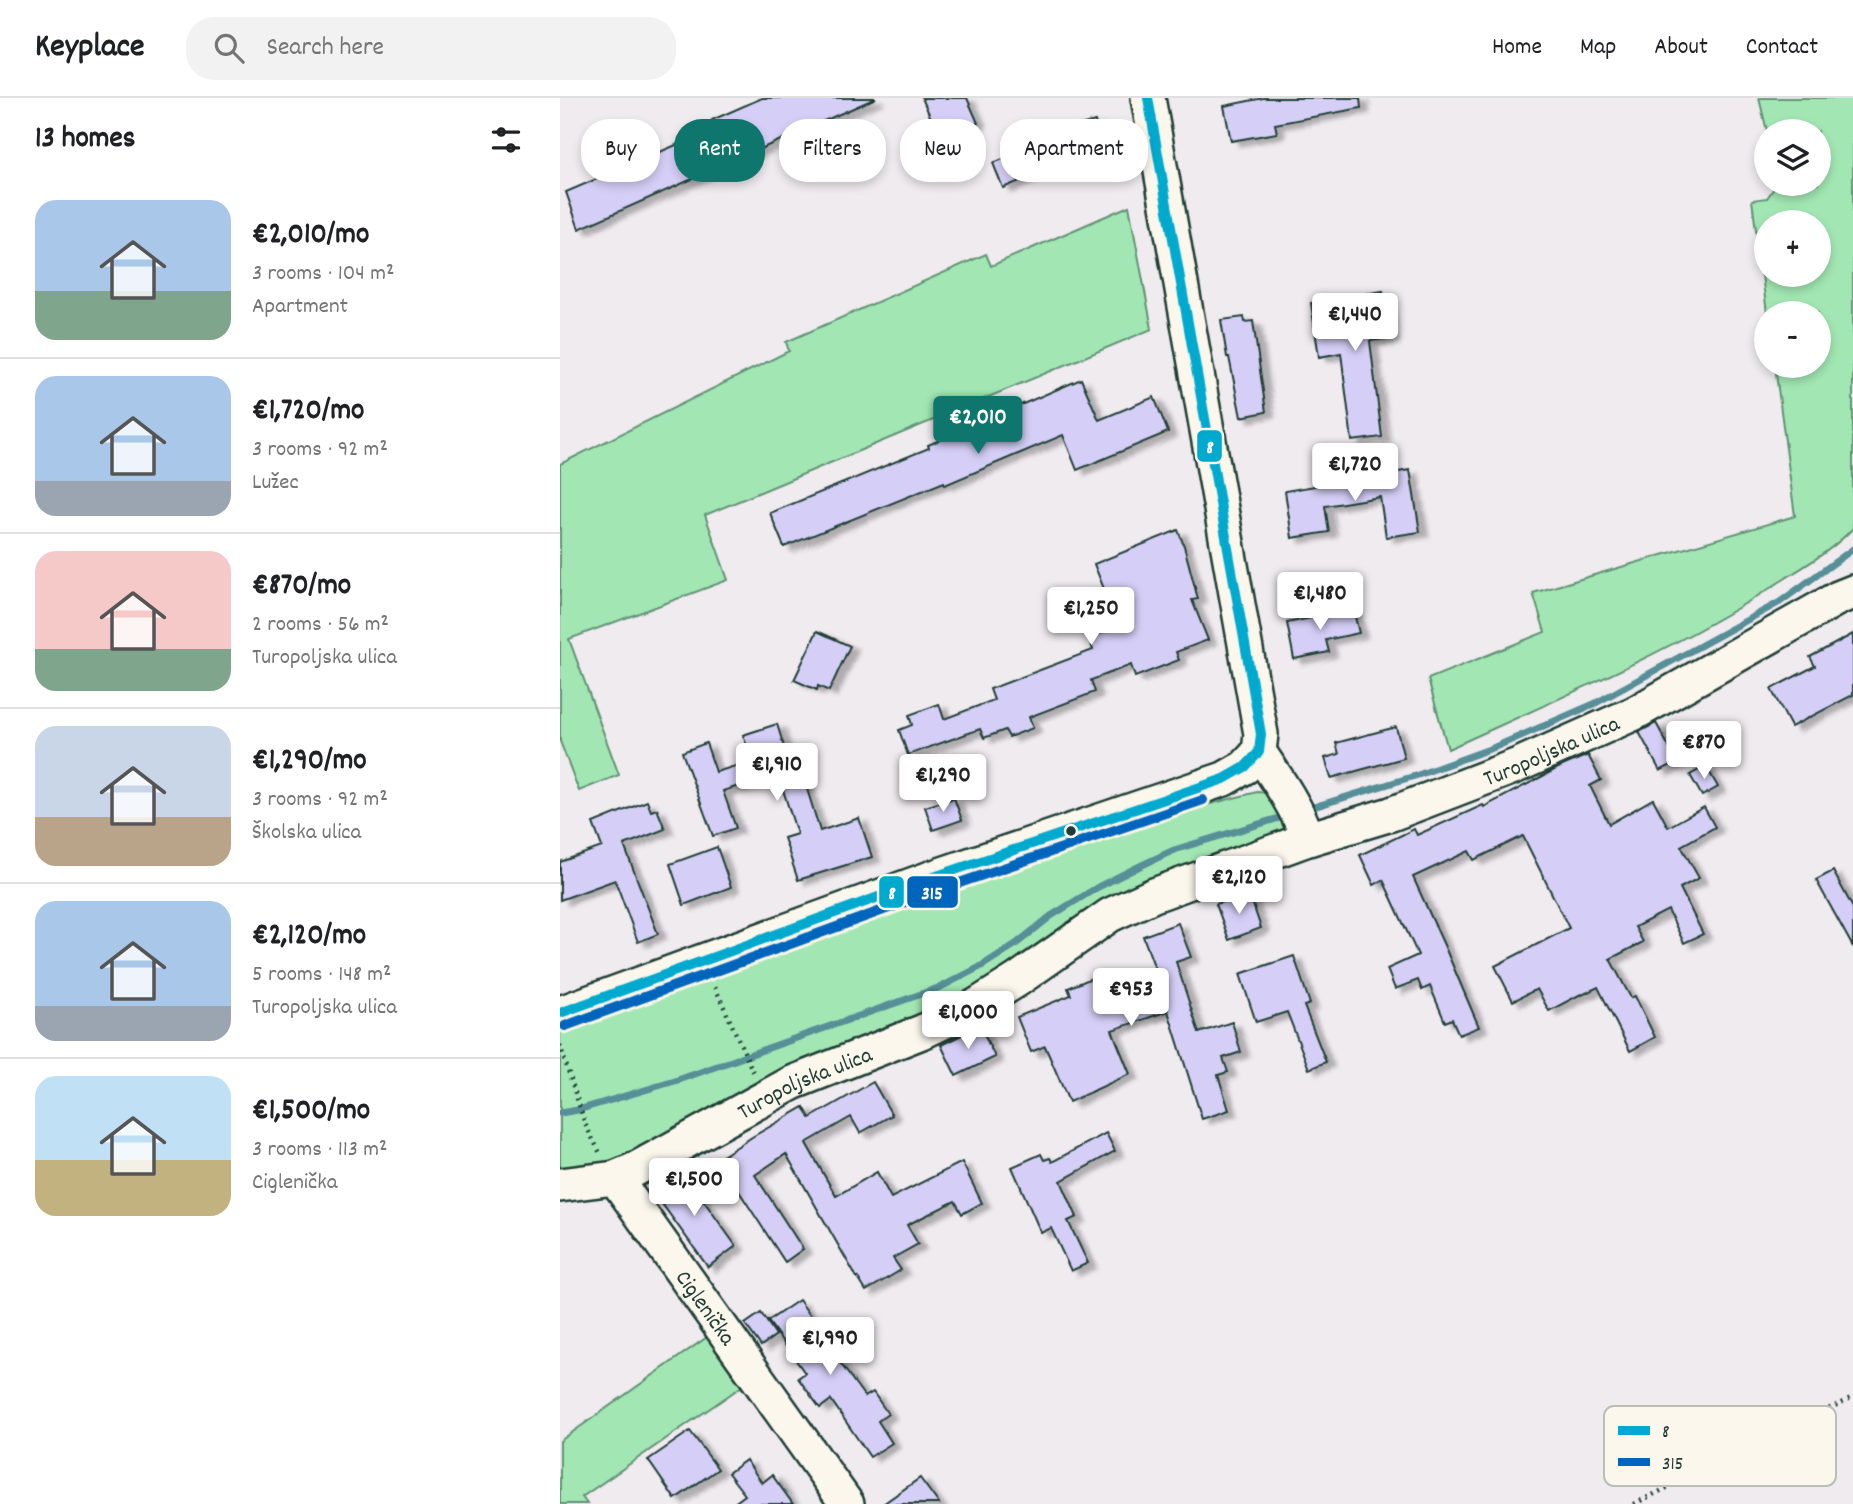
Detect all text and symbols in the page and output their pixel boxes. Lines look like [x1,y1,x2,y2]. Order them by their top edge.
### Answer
search box [186,17,676,80]
text: Keyplace [35,25,144,72]
icon: search [210,29,248,67]
text: Search here [266,30,384,67]
text: Home [1492,31,1542,65]
text: Map [1580,31,1616,65]
text: About [1654,31,1708,65]
text: Contact [1746,31,1818,65]
text: 13 homes [35,119,135,162]
chip: Buy [581,119,660,182]
chip: Rent [674,119,765,182]
chip: Filters [779,119,886,182]
chip: New [900,119,986,182]
chip: Apartment [1000,119,1148,182]
map controls [1754,119,1831,378]
button: layers [1754,119,1831,196]
icon: filters [487,121,525,159]
button: + [1754,210,1831,287]
text: €2,010/mo [252,215,369,258]
icon: home [91,228,175,312]
text: 3 rooms · 104 m² [252,258,394,291]
text: Apartment [252,291,348,324]
pin: €1,440 [1298,294,1412,353]
text: €1,440 [1328,299,1382,332]
button: − [1754,301,1831,378]
text: €1,720/mo [252,391,364,434]
pin: €2,010 [921,396,1035,456]
text: €2,010 [949,402,1007,435]
icon: home [91,404,175,488]
line badge: 8 [1196,429,1223,463]
text: 3 rooms · 92 m² [252,434,388,467]
text: 8 [1206,436,1214,463]
pin: €1,720 [1298,444,1412,503]
text: €1,720 [1328,449,1382,482]
text: Lužec [252,467,299,500]
text: €870/mo [252,566,351,609]
pin: €1,480 [1263,573,1377,632]
text: €1,480 [1293,578,1347,611]
icon: home [91,579,175,663]
pin: €1,250 [1034,588,1148,647]
text: €1,250 [1063,593,1119,626]
text: 2 rooms · 56 m² [252,609,389,642]
text: Turopoljska ulica [252,642,397,675]
street label: Turopoljska ulica [1479,709,1627,797]
pin: €870 [1663,722,1745,781]
text: €870 [1682,727,1726,760]
text: €1,290/mo [252,741,367,784]
pin: €1,910 [720,744,834,803]
text: €1,910 [752,749,802,782]
icon: home [91,754,175,838]
pin: €1,290 [886,754,1000,814]
text: €1,290 [915,760,971,793]
text: 3 rooms · 92 m² [252,784,388,817]
text: Školska ulica [252,817,361,850]
unlabelled marker [1064,824,1078,838]
pin: €2,120 [1182,856,1296,916]
text: €2,120 [1212,862,1266,895]
line badge: 8 [878,875,905,909]
line badge: 315 [906,875,959,909]
text: 8 [888,882,896,909]
text: 315 [921,882,943,909]
text: €2,120/mo [252,916,366,959]
icon: home [91,929,175,1013]
text: 5 rooms · 148 m² [252,959,391,992]
pin: €953 [1090,968,1172,1028]
text: €953 [1109,974,1153,1007]
text: Turopoljska ulica [252,992,397,1025]
pin: €1,000 [911,992,1025,1051]
text: €1,000 [938,997,998,1030]
street label: Turopoljska ulica [732,1040,879,1130]
text: €1,500/mo [252,1091,370,1134]
icon: home [91,1104,175,1188]
text: 3 rooms · 113 m² [252,1134,388,1167]
pin: €1,500 [637,1158,751,1218]
text: €1,500 [665,1164,723,1197]
text: Ciglenička [252,1167,338,1200]
street label: Ciglenička [665,1264,743,1354]
pin: €1,990 [773,1318,887,1377]
text: €1,990 [802,1323,858,1356]
legend [1604,1406,1836,1486]
text: 8 [1662,1420,1670,1447]
text: 315 [1662,1452,1683,1479]

